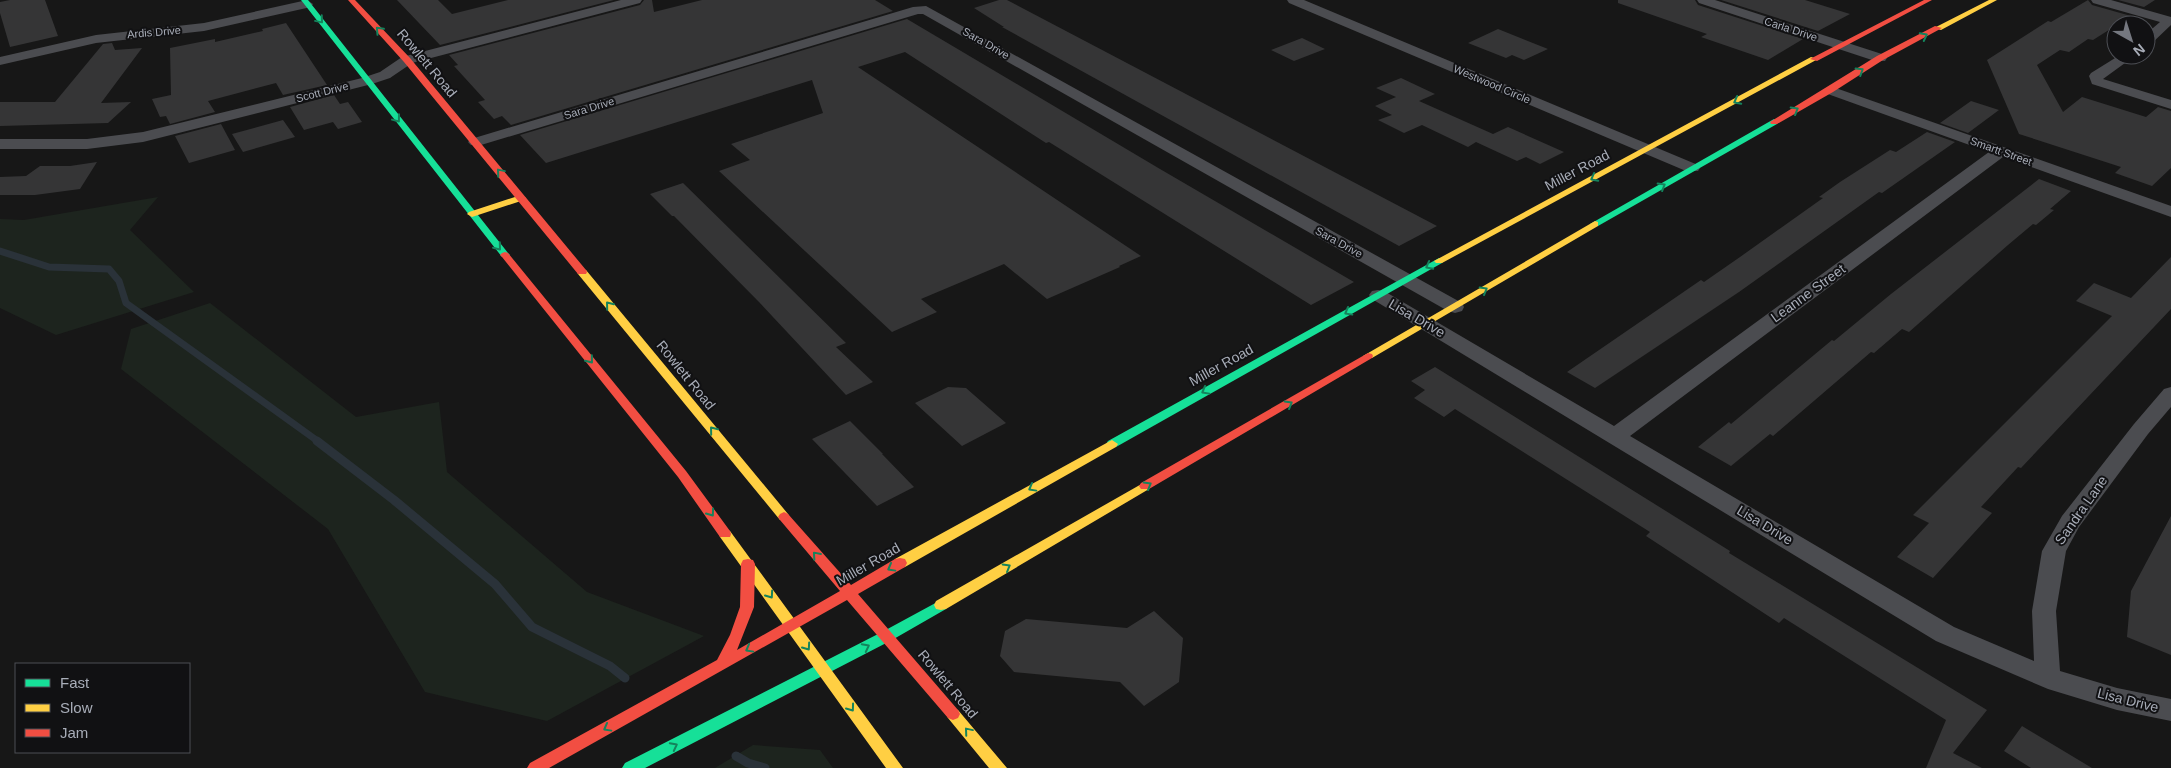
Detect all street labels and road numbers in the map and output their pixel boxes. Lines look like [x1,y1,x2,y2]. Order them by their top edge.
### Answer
street label: Carla Drive [1763,15,1819,43]
street label: Ardis Drive [127,24,181,40]
street label: Sara Drive [960,25,1012,61]
street label: Rowlett Road [394,26,460,100]
street label: Westwood Circle [1452,62,1532,106]
street label: Scott Drive [294,80,350,104]
street label: Sara Drive [562,95,616,121]
street label: Smartt Street [1969,134,2033,168]
street label: Miller Road [1542,146,1612,194]
street label: Sara Drive [1313,224,1365,260]
street label: Leanne Street [1768,261,1848,325]
street label: Lisa Drive [1386,296,1448,341]
street label: Rowlett Road [653,337,719,413]
street label: Miller Road [1186,341,1256,389]
street label: Sandra Lane [2051,472,2111,547]
street label: Lisa Drive [1734,502,1796,548]
street label: Miller Road [833,539,903,589]
street label: Rowlett Road [915,647,981,721]
street label: Lisa Drive [2096,685,2160,715]

